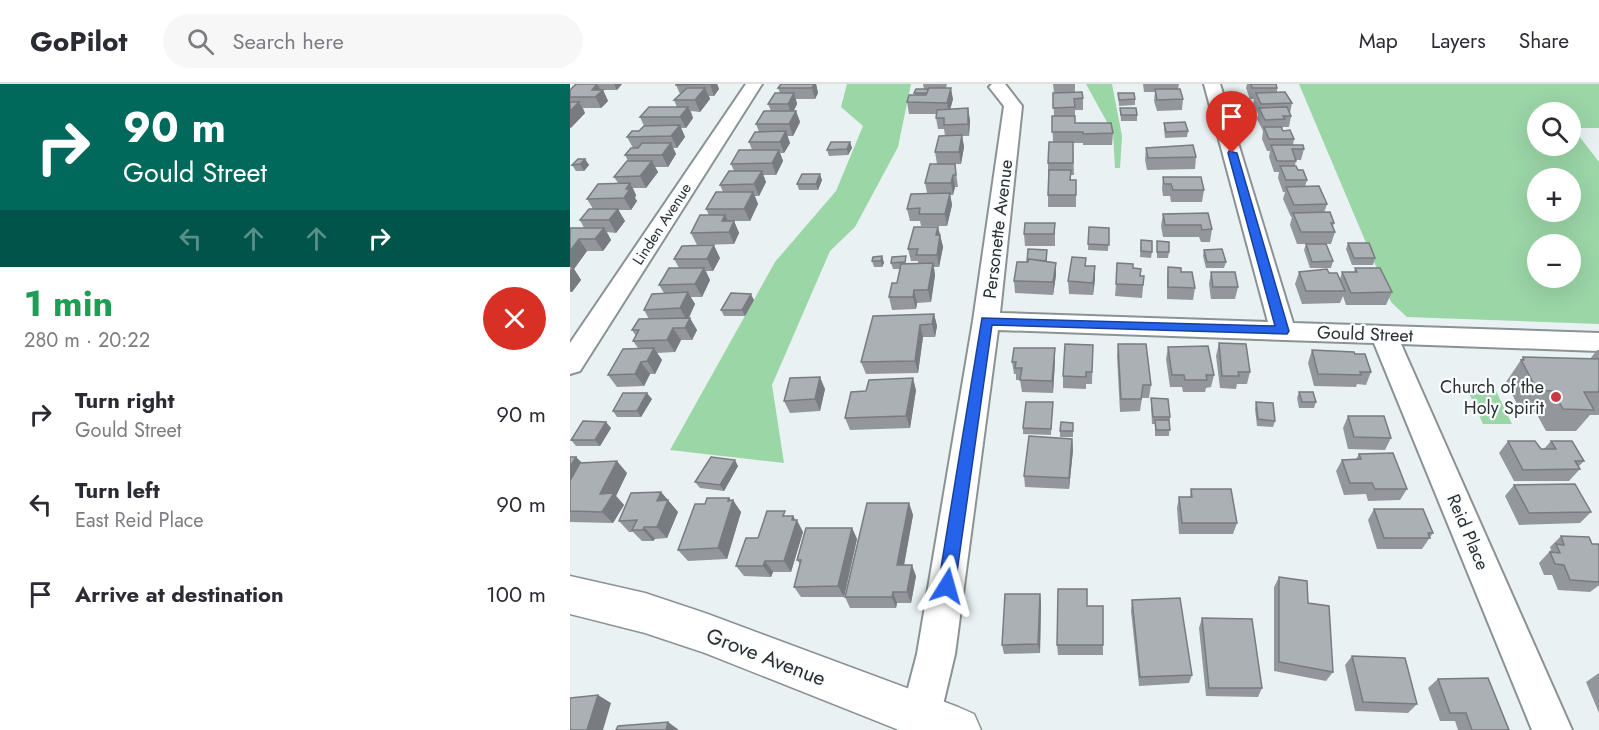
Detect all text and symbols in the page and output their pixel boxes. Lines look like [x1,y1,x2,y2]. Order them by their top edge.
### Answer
search box [163,14,583,68]
text: GoPilot [30,21,127,62]
icon: search [184,25,217,58]
text: Search here [232,25,344,57]
text: Map [1359,26,1398,56]
text: Layers [1431,26,1486,56]
text: Share [1519,26,1569,56]
pin [1206,91,1257,153]
text: 90 m [123,97,226,158]
icon: arrive [1215,100,1248,133]
map controls [1527,102,1581,288]
button: search [1527,102,1581,156]
icon: right [24,108,102,186]
text: Gould Street [123,153,267,192]
street label: Personette Avenue [977,158,1019,300]
button: + [1527,168,1581,222]
street label: Linden Avenue [627,178,697,269]
icon: left [174,222,207,255]
icon: ahead [237,222,270,255]
icon: ahead [300,222,333,255]
icon: right [363,222,396,255]
button: − [1527,234,1581,288]
text: 1 min [24,277,113,329]
button: close [483,287,546,350]
street label: Gould Street [1317,319,1414,349]
text: 280 m · 20:22 [24,326,150,355]
place label: Church of the Holy Spirit [1440,374,1545,421]
text: Turn right [75,384,175,416]
marker: Church of the Holy Spirit [1549,390,1563,404]
icon: right [24,398,57,431]
text: 90 m [496,398,546,430]
text: Gould Street [75,416,182,445]
text: Turn left [75,474,160,506]
icon: left [24,488,57,521]
text: 90 m [496,488,546,520]
street label: Reid Place [1440,490,1496,574]
text: East Reid Place [75,506,204,535]
position arrow [915,554,979,618]
icon: arrive [24,578,57,611]
text: Arrive at destination [75,578,284,610]
text: 100 m [486,578,546,610]
street label: Grove Avenue [702,620,830,694]

